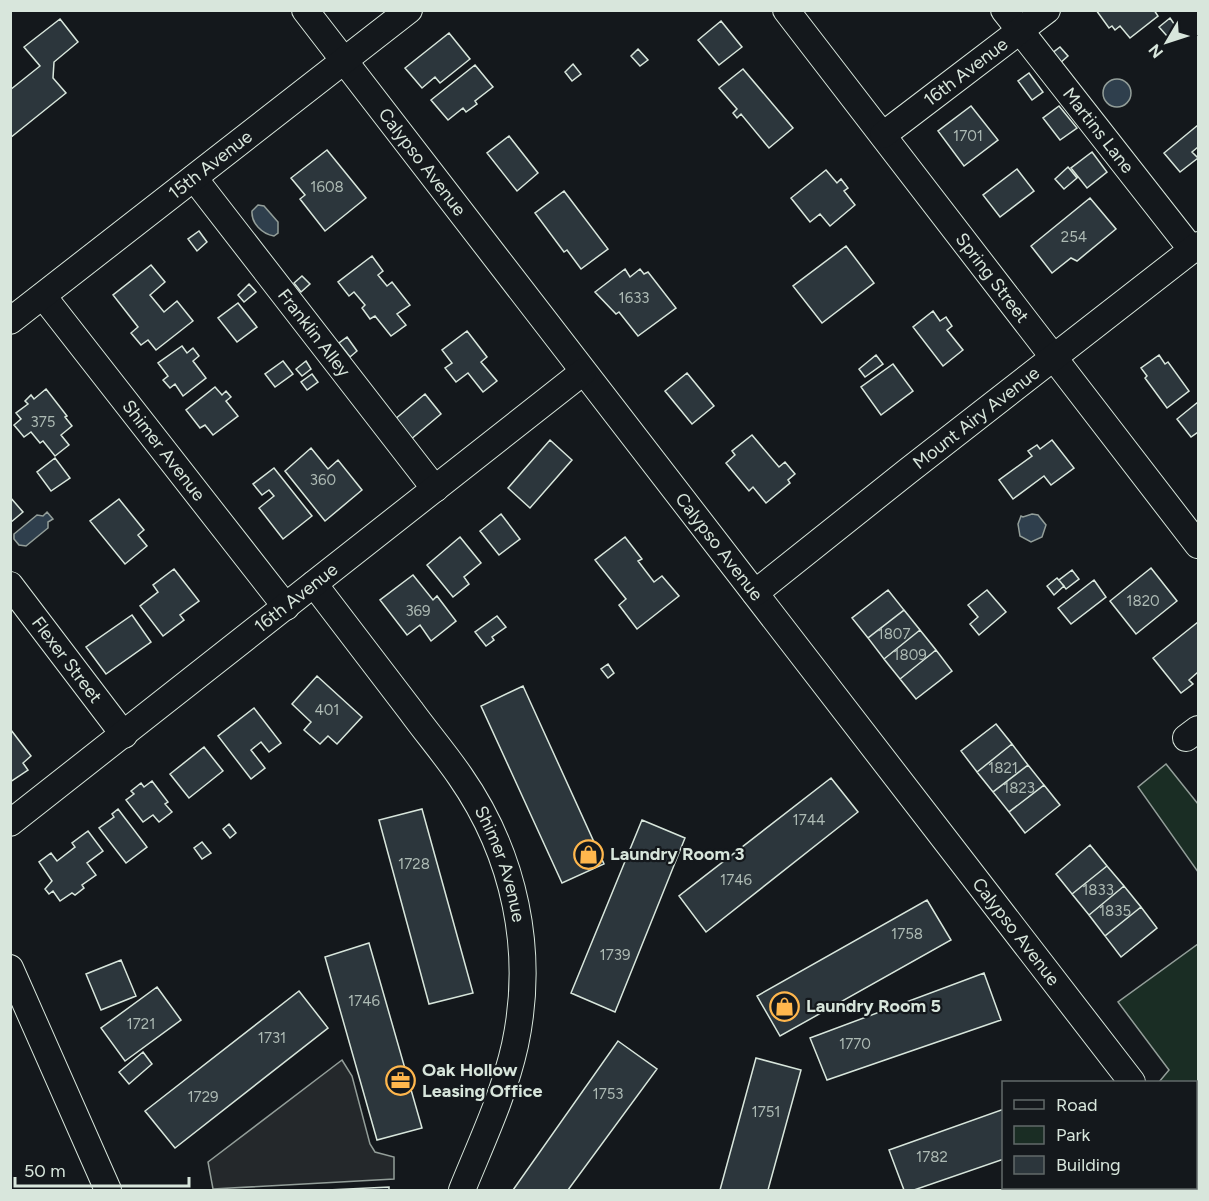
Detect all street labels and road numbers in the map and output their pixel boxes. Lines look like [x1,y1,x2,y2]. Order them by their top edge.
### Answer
street label: 16th Avenue [919,33,1012,111]
street label: Martins Lane [1058,83,1139,178]
street label: Calypso Avenue [374,104,471,221]
street label: 15th Avenue [164,125,257,204]
street label: Spring Street [951,228,1034,327]
street label: Franklin Alley [273,284,355,382]
street label: Mount Airy Avenue [908,362,1044,474]
street label: Shimer Avenue [117,396,210,505]
street label: Calypso Avenue [671,488,768,605]
street label: 16th Avenue [250,558,342,637]
street label: Flexer Street [27,612,107,708]
street label: Shimer Avenue [470,802,530,924]
street label: Calypso Avenue [967,873,1065,990]

